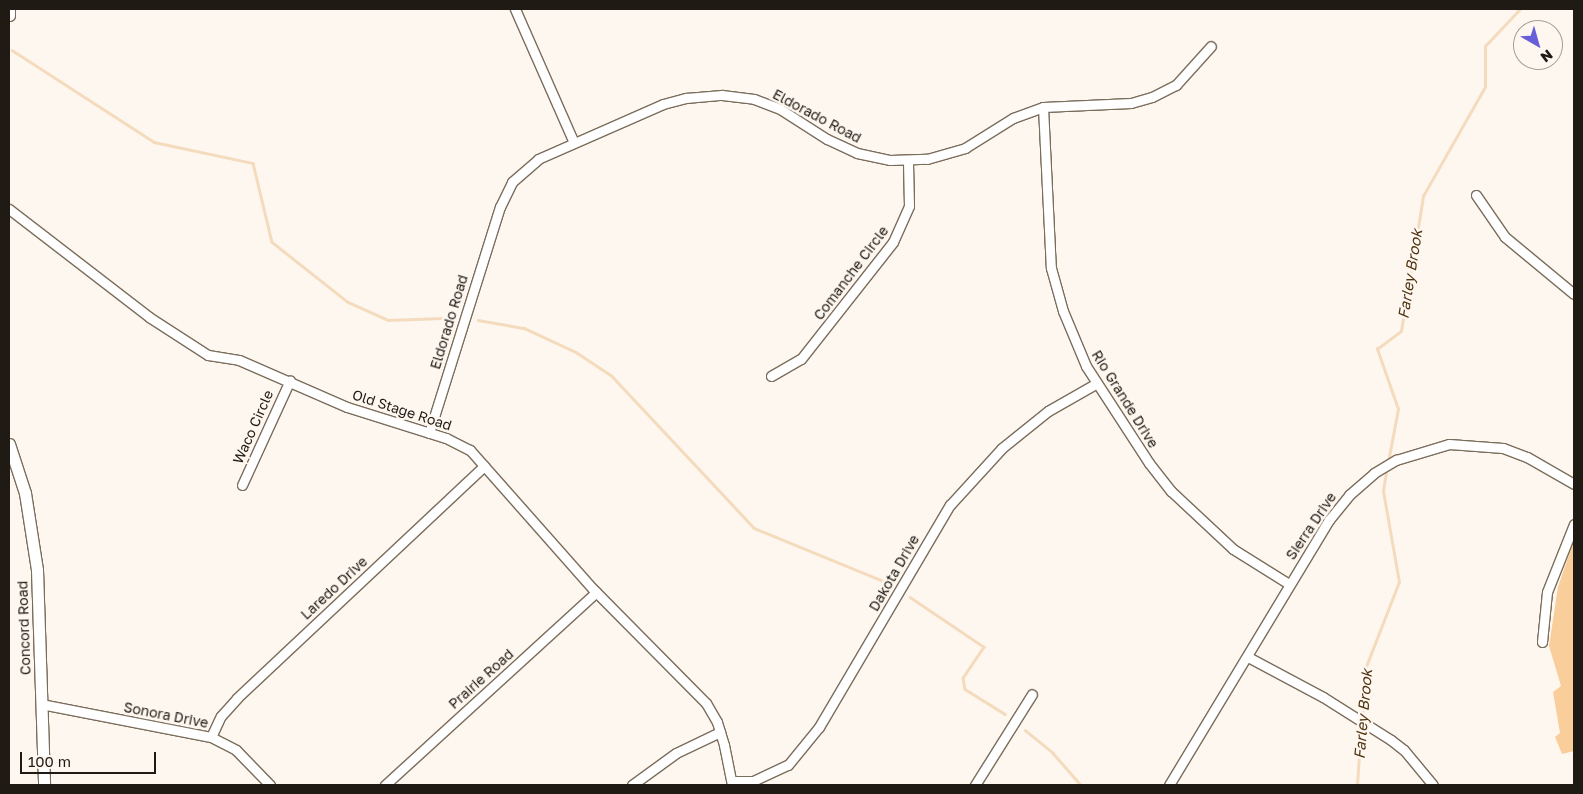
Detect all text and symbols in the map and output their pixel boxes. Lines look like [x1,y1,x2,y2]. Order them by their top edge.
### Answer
north arrow [1513,20,1563,70]
text: N [1538,46,1556,66]
street label: Eldorado Road [770,86,864,146]
street label: Comanche Circle [810,223,892,323]
water label: Farley Brook [1394,228,1426,320]
street label: Eldorado Road [427,273,471,371]
street label: Rio Grande Drive [1088,347,1162,451]
street label: Old Stage Road [350,386,454,434]
street label: Waco Circle [229,387,277,467]
street label: Sierra Drive [1282,489,1340,563]
street label: Dakota Drive [865,532,923,614]
street label: Laredo Drive [297,553,371,623]
street label: Concord Road [14,581,34,675]
street label: Prairie Road [445,646,517,712]
water label: Farley Brook [1350,668,1376,760]
street label: Sonora Drive [122,699,210,731]
scale bar [22,742,159,774]
text: 100 m [28,752,71,770]

